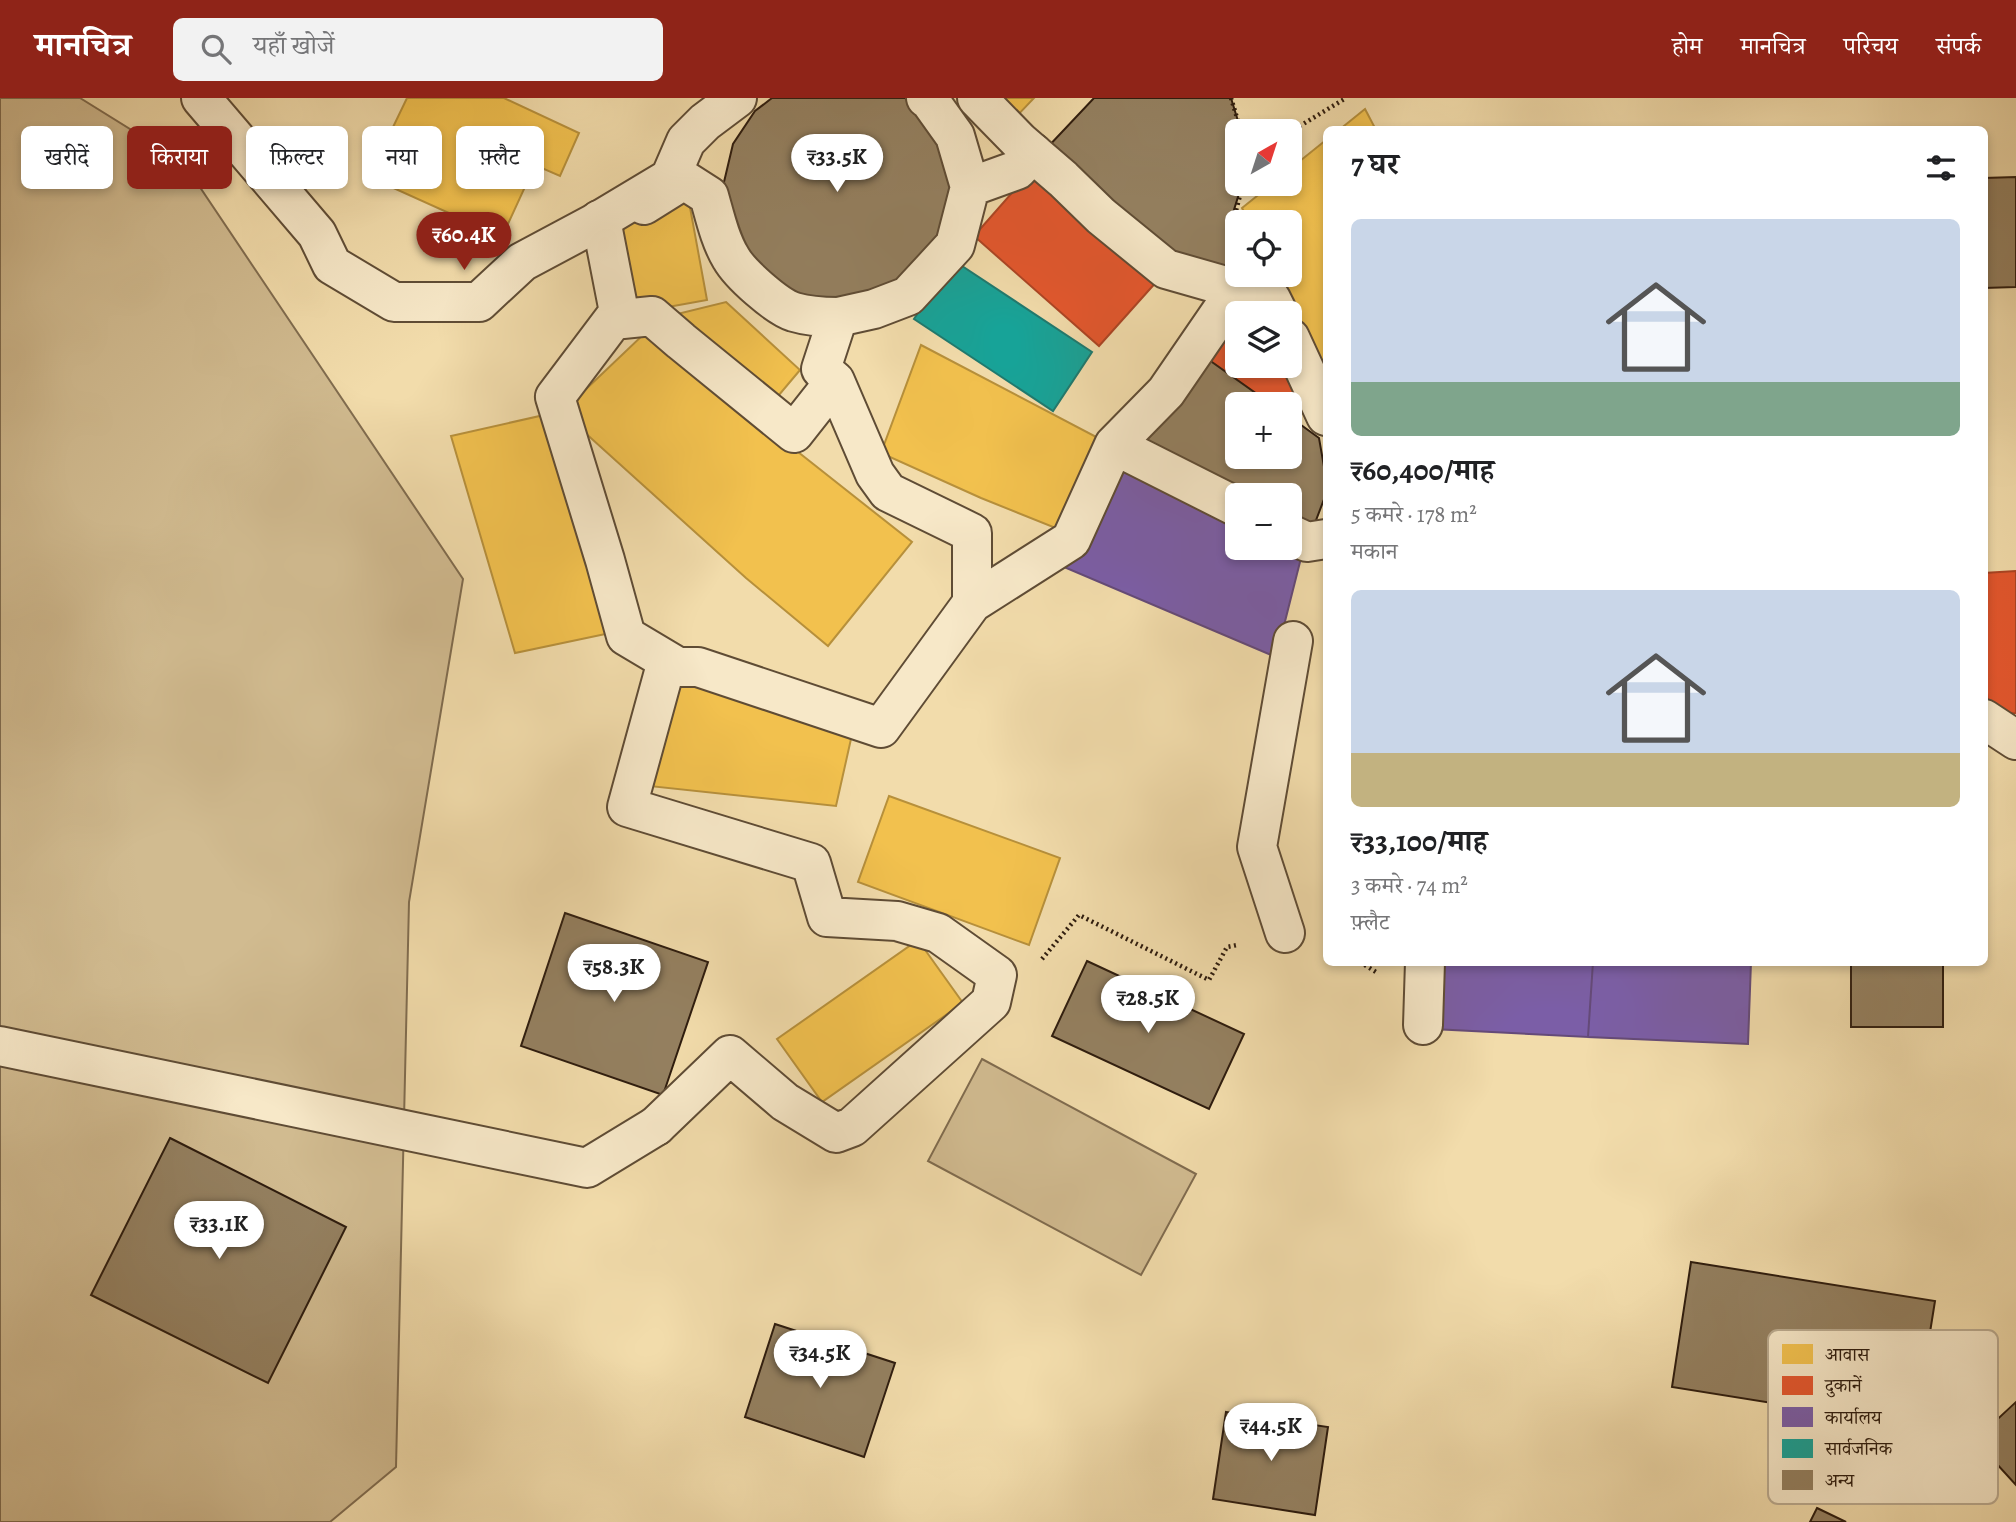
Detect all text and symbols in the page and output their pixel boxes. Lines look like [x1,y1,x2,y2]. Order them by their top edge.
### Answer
search box [173,18,663,81]
text: मानचित्र [35,22,131,67]
text: यहाँ खोजें [253,28,334,63]
icon: search [197,30,235,68]
text: होम [1672,30,1702,62]
text: मानचित्र [1740,30,1806,62]
text: परिचय [1844,30,1898,62]
text: संपर्क [1936,30,1981,62]
north arrow [1225,119,1302,196]
map controls [1225,119,1302,560]
chip: खरीदें [21,126,113,189]
chip: किराया [127,126,232,189]
chip: फ़िल्टर [246,126,348,189]
chip: नया [362,126,442,189]
chip: फ़्लैट [456,126,544,189]
pin: ₹33.5K [780,134,894,194]
text: ₹33.5K [807,141,867,172]
text: 7 घर [1351,144,1399,184]
icon: filters [1922,149,1960,187]
button: locate [1225,210,1302,287]
pin: ₹60.4K [407,212,521,272]
text: ₹60.4K [432,219,496,250]
icon: home [1593,264,1719,390]
button: layers [1225,301,1302,378]
button: + [1225,392,1302,469]
text: ₹60,400/माह [1351,450,1494,490]
button: − [1225,483,1302,560]
text: 5 कमरे · 178 m² [1351,499,1477,530]
text: मकान [1351,536,1398,567]
icon: home [1593,635,1719,761]
text: ₹33,100/माह [1351,821,1487,861]
text: 3 कमरे · 74 m² [1351,870,1468,901]
text: फ़्लैट [1351,907,1389,938]
pin: ₹58.3K [557,944,671,1004]
text: ₹58.3K [584,951,644,982]
pin: ₹28.5K [1091,976,1205,1035]
text: ₹28.5K [1117,982,1179,1013]
pin: ₹33.1K [162,1202,276,1261]
text: ₹33.1K [190,1208,248,1239]
pin: ₹34.5K [763,1330,877,1390]
legend [1768,1330,1998,1504]
text: ₹34.5K [790,1337,850,1368]
text: आवास [1825,1342,1871,1368]
text: दुकानें [1824,1373,1863,1399]
pin: ₹44.5K [1214,1404,1328,1463]
text: कार्यालय [1824,1405,1883,1431]
text: ₹44.5K [1240,1410,1302,1441]
text: सार्वजनिक [1824,1436,1894,1462]
text: अन्य [1825,1468,1855,1494]

